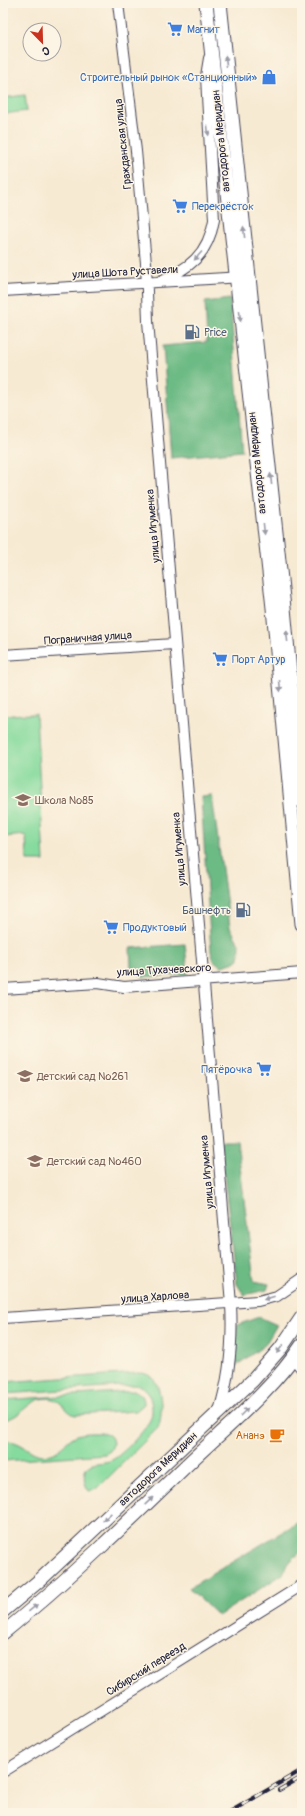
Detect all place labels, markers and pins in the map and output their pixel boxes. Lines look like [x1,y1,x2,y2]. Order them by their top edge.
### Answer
supermarket icon: Магнит [166,20,184,38]
place label: Магнит [187,23,220,36]
shop icon: Строительный рынок «Станционный» [260,68,278,86]
place label: Строительный рынок «Станционный» [80,71,257,84]
supermarket icon: Перекрёсток [171,197,189,215]
place label: Перекрёсток [192,200,254,213]
fuel station icon: Price [183,323,201,341]
place label: Price [204,326,227,339]
supermarket icon: Порт Артур [211,650,229,668]
place label: Порт Артур [232,653,285,666]
school or university icon: Школа №85 [14,791,32,809]
place label: Школа №85 [35,794,94,807]
fuel station icon: Башнефть [234,901,252,919]
place label: Башнефть [182,904,231,917]
supermarket icon: Продуктовый [102,918,120,936]
place label: Продуктовый [123,921,187,934]
supermarket icon: Пятёрочка [255,1060,273,1078]
place label: Пятёрочка [201,1063,252,1076]
school or university icon: Детский сад №261 [16,1067,34,1085]
place label: Детский сад №261 [36,1070,128,1083]
school or university icon: Детский сад №460 [26,1152,44,1170]
place label: Детский сад №460 [46,1155,142,1168]
cafe icon: Ананэ [268,1426,286,1444]
place label: Ананэ [236,1429,265,1442]

